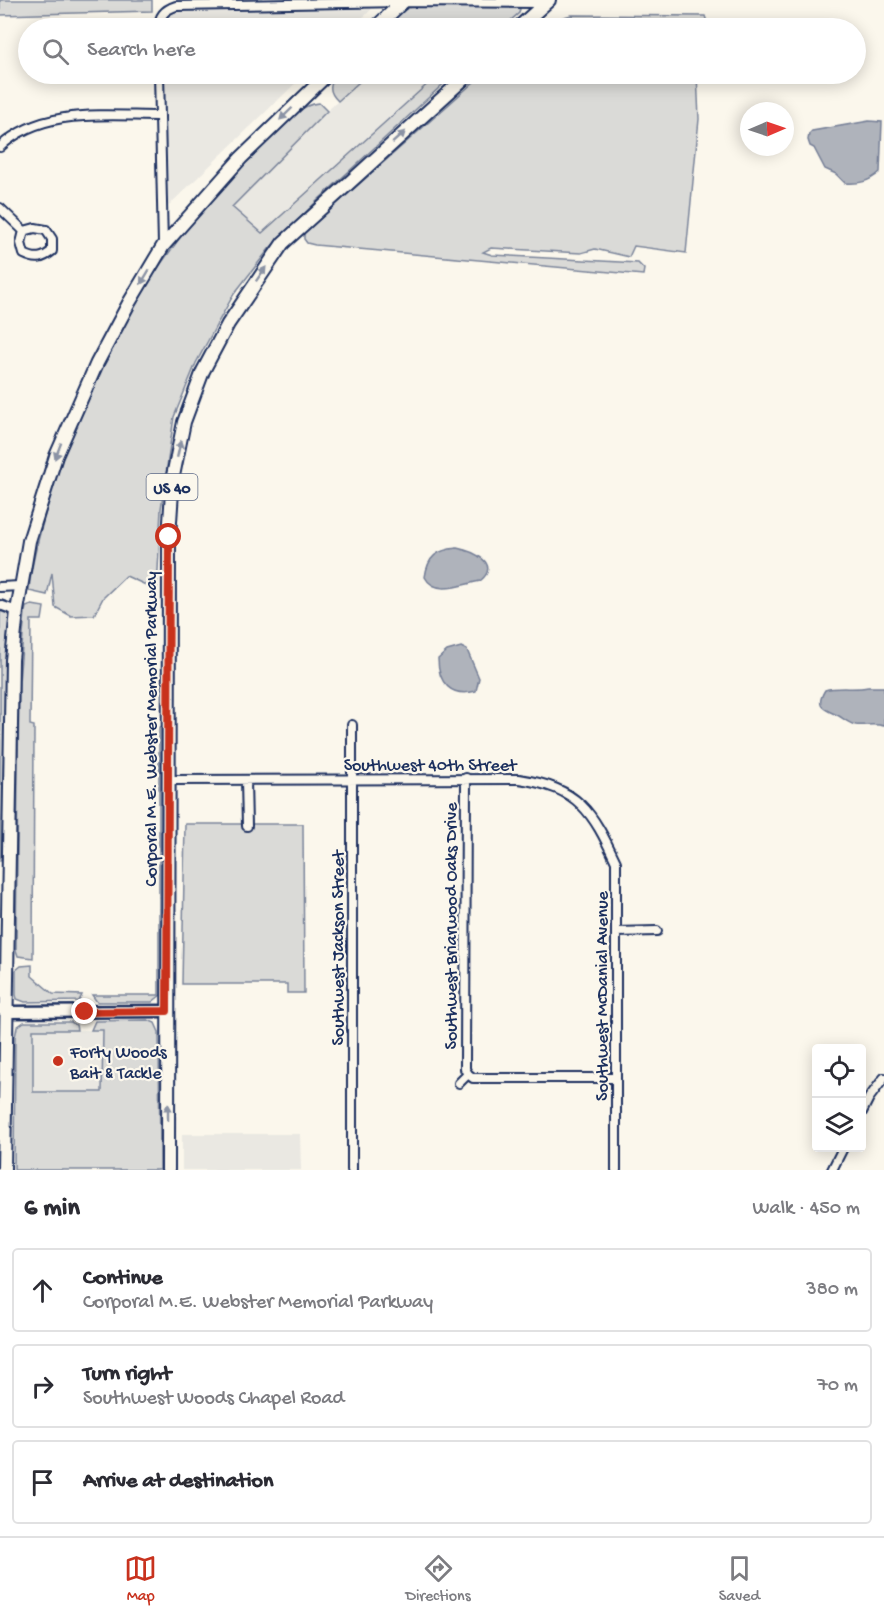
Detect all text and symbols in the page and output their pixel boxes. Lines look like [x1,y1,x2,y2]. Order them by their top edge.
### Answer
search box [18,18,866,84]
icon: search [39,35,72,68]
text: Search here [87,38,195,64]
north arrow [740,102,794,156]
one-way arrow [279,107,294,121]
one-way arrow [391,131,406,144]
one-way arrow [255,267,267,283]
one-way arrow [140,269,150,286]
one-way arrow [174,440,184,458]
one-way arrow [53,442,63,460]
road number: US 40 [146,474,198,500]
route start [155,523,181,549]
street label: Corporal M.E. Webster Memorial Parkway [142,571,163,887]
street label: Southwest 40th Street [344,756,518,777]
street label: Southwest Briarwood Oaks Drive [442,802,463,1049]
street label: Southwest Jackson Street [329,849,350,1046]
street label: Southwest McDanial Avenue [593,890,614,1101]
route end [71,998,97,1024]
place label: Forty Woods Bait & Tackle [69,1043,168,1085]
map controls [812,1044,866,1152]
button: locate [812,1044,866,1098]
marker: Forty Woods Bait & Tackle [51,1054,65,1068]
button: layers [812,1098,866,1152]
one-way arrow [163,1102,173,1121]
text: 6 min [24,1194,80,1225]
text: Walk · 450 m [753,1198,860,1221]
text: Continue [83,1266,163,1292]
icon: ahead [26,1274,59,1307]
text: 380 m [806,1279,858,1302]
text: Corporal M.E. Webster Memorial Parkway [83,1292,433,1315]
text: Turn right [83,1362,171,1388]
icon: right [26,1370,59,1403]
text: 70 m [817,1375,858,1398]
text: Southwest Woods Chapel Road [83,1388,344,1411]
icon: arrive [26,1466,59,1499]
text: Arrive at destination [83,1469,273,1495]
tab: Map [124,1552,157,1607]
tab: Directions [405,1552,471,1607]
tab: Saved [719,1552,760,1607]

